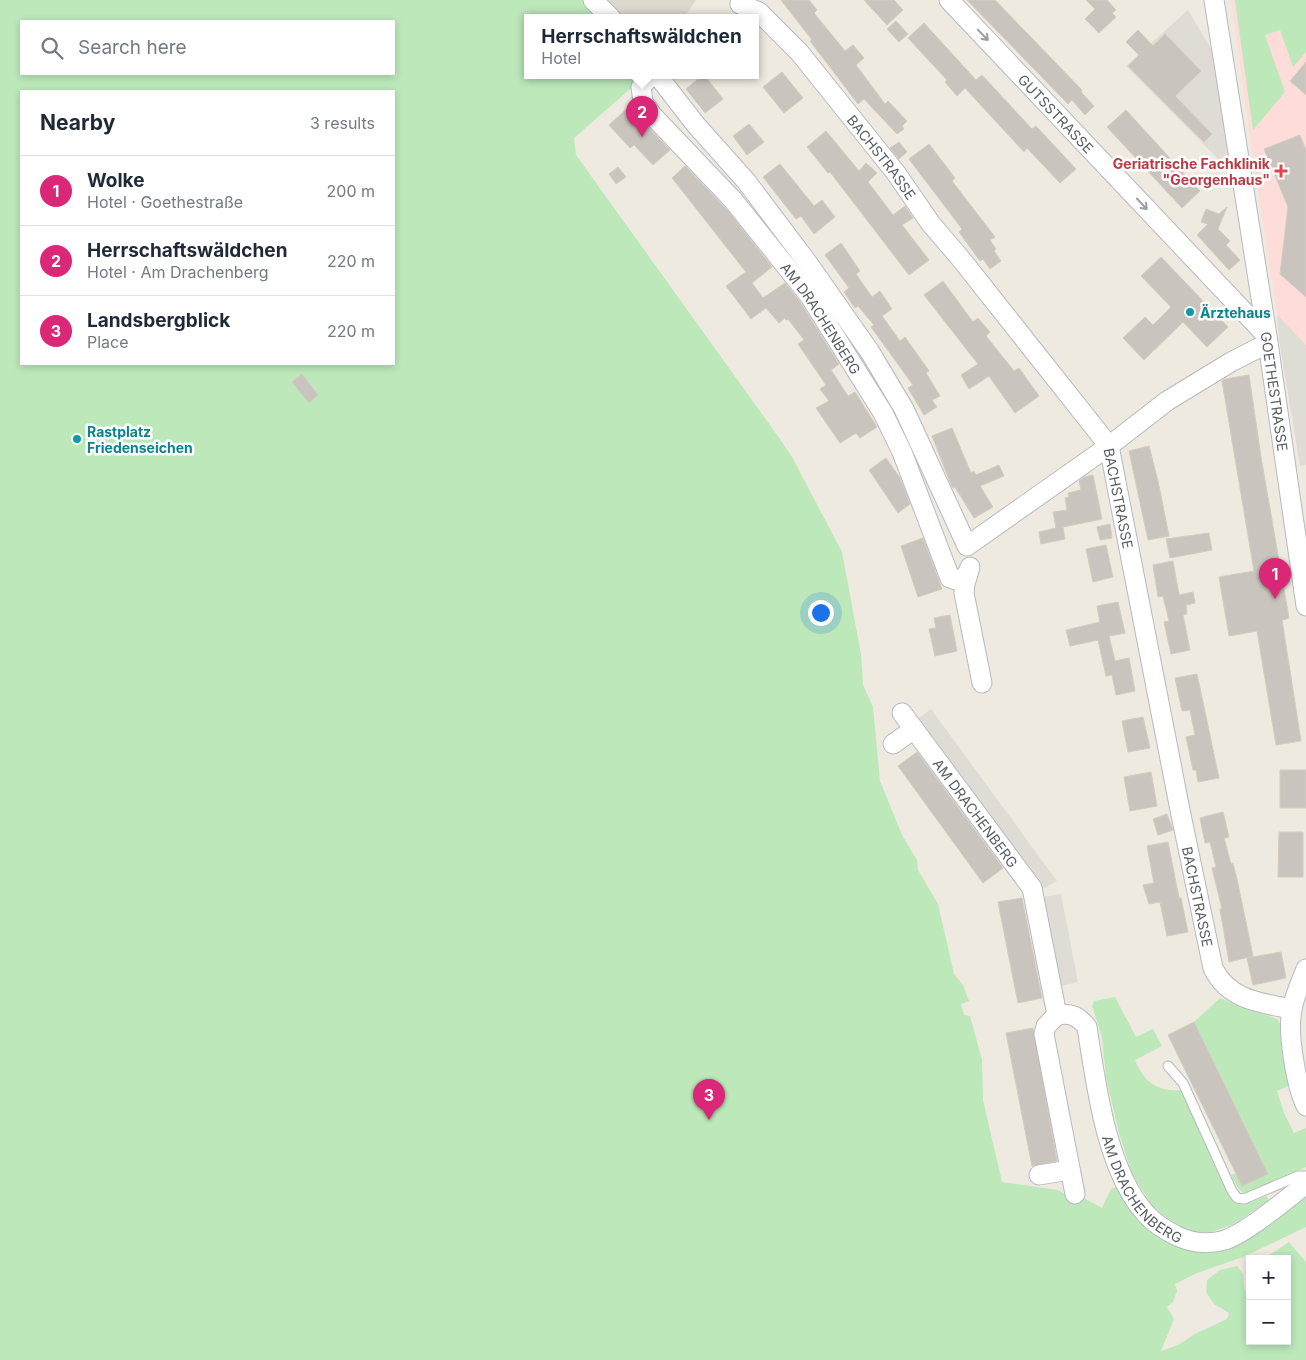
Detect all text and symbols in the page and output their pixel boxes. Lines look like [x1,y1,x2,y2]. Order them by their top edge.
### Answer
popup [524,14,759,79]
search box [20,20,395,75]
text: Herrschaftswäldchen [541,25,742,48]
one-way arrow [976,29,989,41]
icon: search [38,34,66,62]
text: Search here [78,36,187,59]
text: Hotel [541,48,581,68]
street label: GUTSSTRASSE [1015,70,1097,156]
pin: 2 [626,96,658,137]
text: Nearby [40,110,115,135]
street label: BACHSTRASSE [844,111,920,202]
text: 3 results [310,113,375,133]
place label: Geriatrische Fachklinik "Georgenhaus" [1113,155,1271,188]
marker: Geriatrische Fachklinik "Georgenhaus" [1274,164,1288,178]
text: Wolke [87,169,144,192]
text: 1 [53,181,59,201]
text: 200 m [327,181,375,201]
text: Hotel · Goethestraße [87,192,243,212]
one-way arrow [1136,197,1148,210]
text: Herrschaftswäldchen [87,239,288,262]
text: 2 [51,251,61,271]
text: 220 m [327,251,375,271]
street label: AM DRACHENBERG [777,259,865,377]
text: Hotel · Am Drachenberg [87,262,269,282]
place label: Ärztehaus [1200,304,1271,321]
marker: Ärztehaus [1184,306,1196,318]
text: Landsbergblick [87,309,230,332]
text: 3 [51,321,61,341]
text: 220 m [327,321,375,341]
street label: GOETHESTRASSE [1258,330,1292,452]
text: Place [87,332,129,352]
place label: Rastplatz Friedenseichen [87,423,193,456]
marker: Rastplatz Friedenseichen [71,433,83,445]
street label: BACHSTRASSE [1101,447,1137,550]
pin: 1 [1259,558,1291,599]
your location [808,600,834,626]
street label: AM DRACHENBERG [930,755,1022,870]
street label: BACHSTRASSE [1179,845,1217,948]
pin: 3 [693,1079,725,1120]
street label: AM DRACHENBERG [1099,1133,1185,1246]
map controls [1246,1255,1291,1345]
button: + [1246,1255,1291,1300]
button: − [1246,1300,1291,1345]

